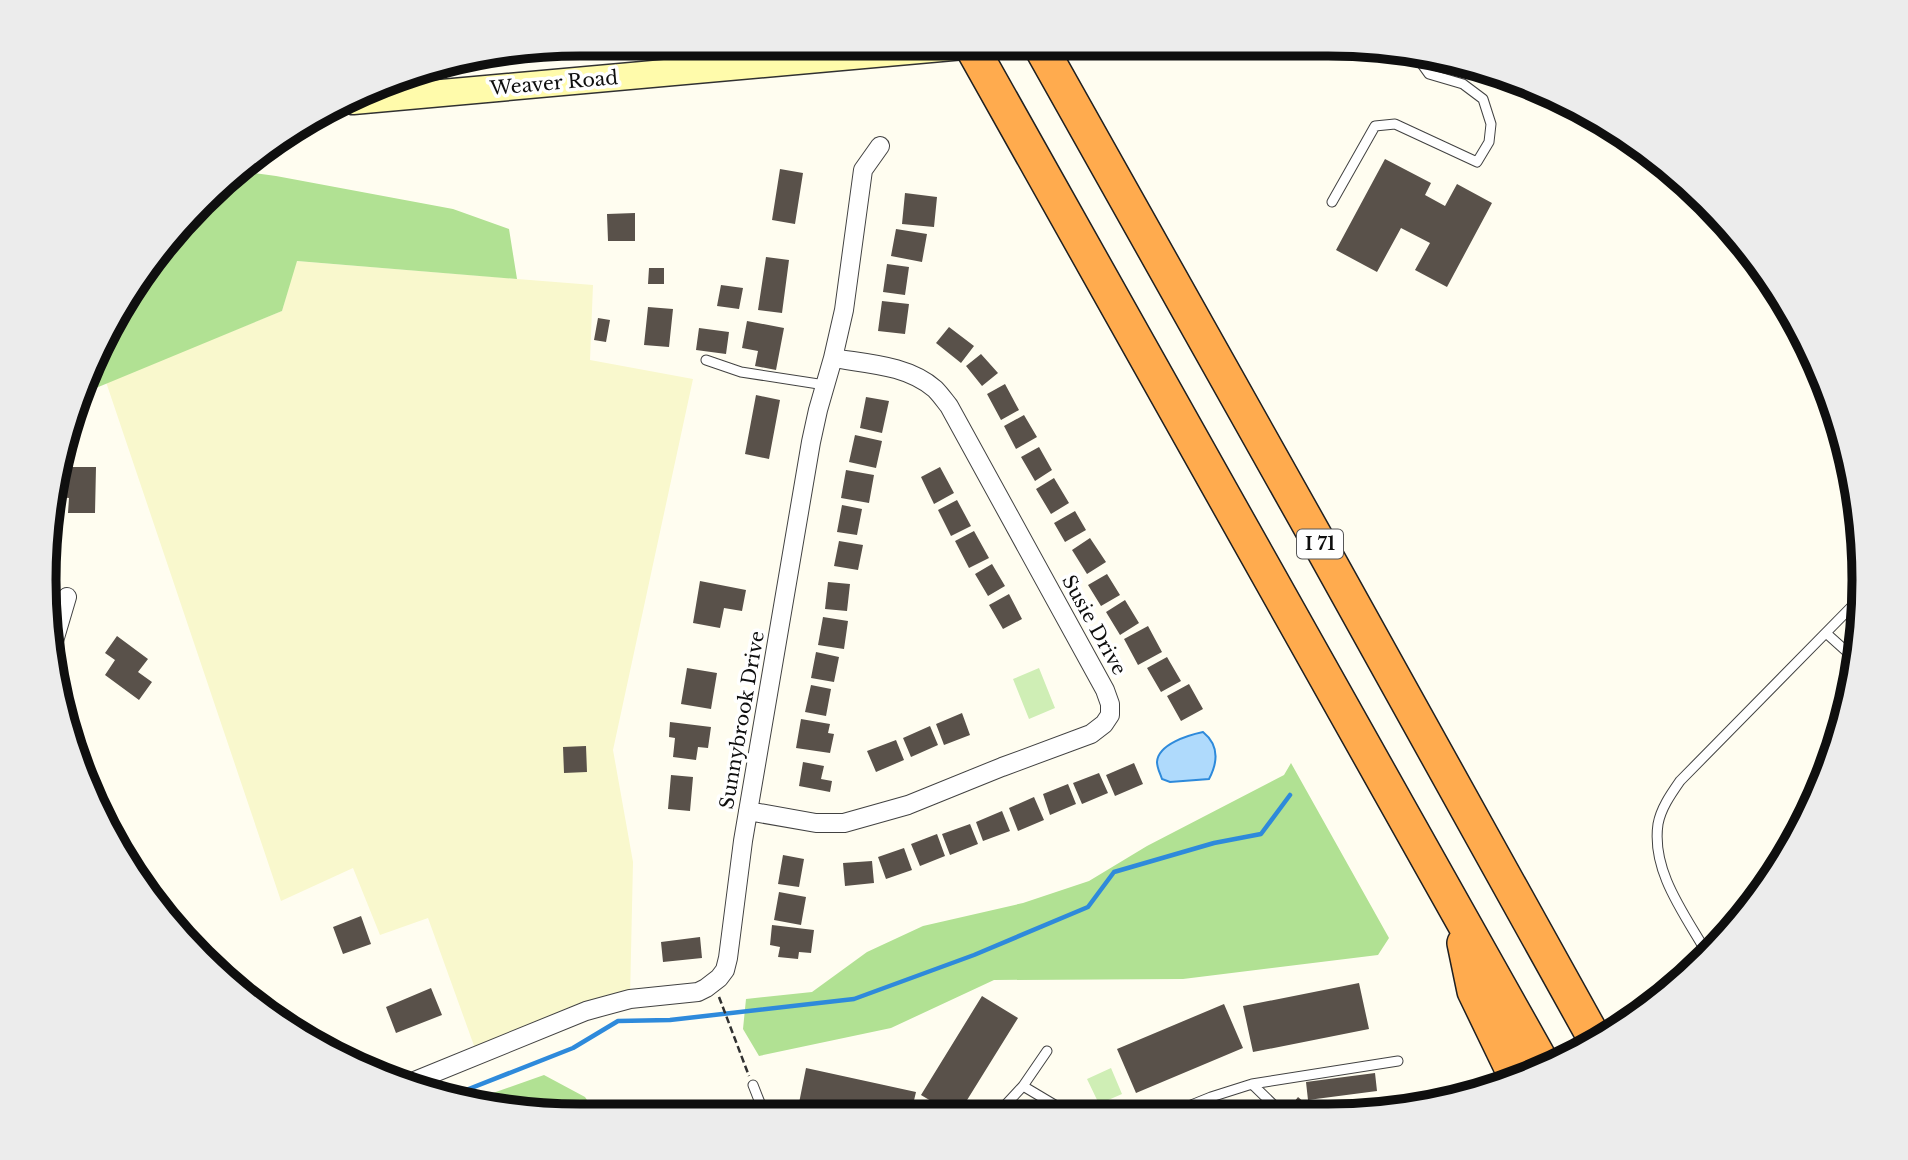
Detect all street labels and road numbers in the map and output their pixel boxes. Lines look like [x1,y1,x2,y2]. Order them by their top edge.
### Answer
street label: Weaver Road [488,66,619,100]
road number: I 71 [1297,530,1343,558]
street label: Susie Drive [1057,571,1131,679]
street label: Sunnybrook Drive [715,629,769,811]

